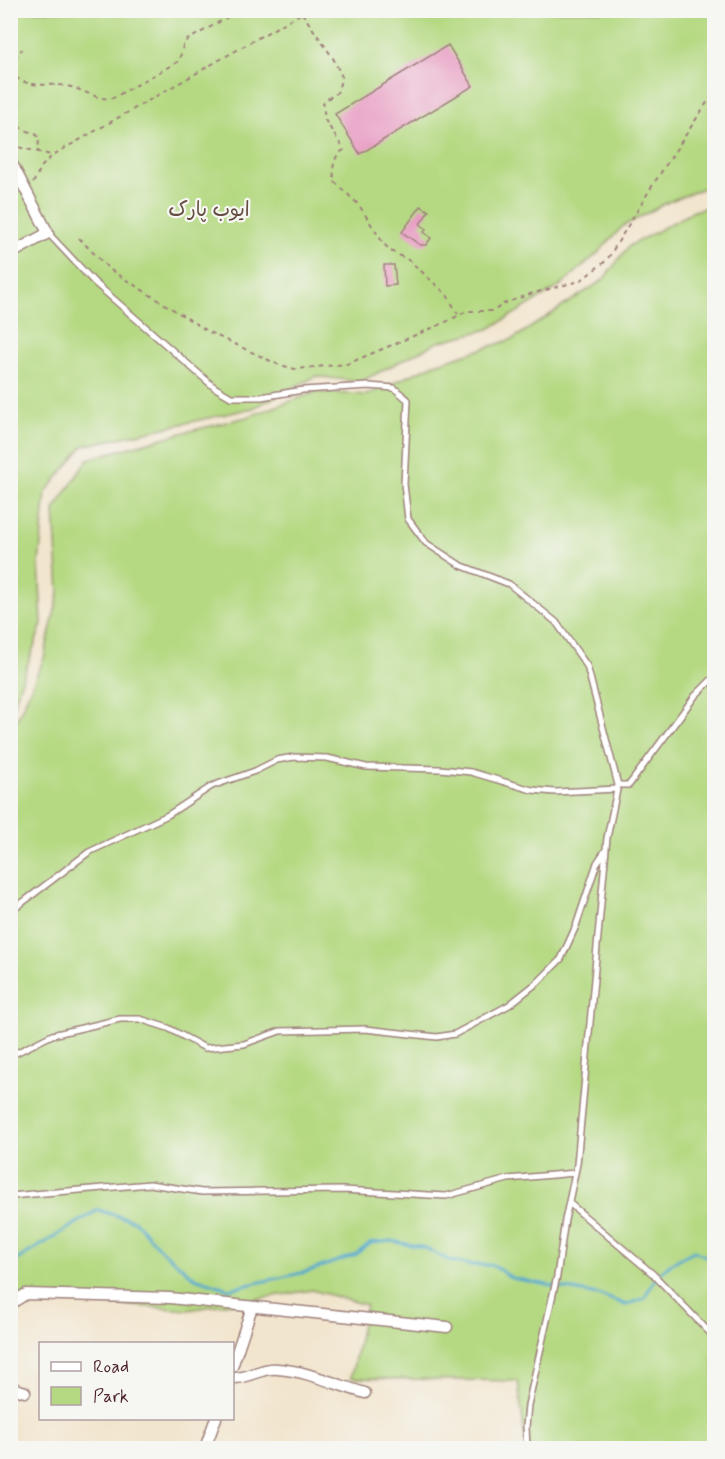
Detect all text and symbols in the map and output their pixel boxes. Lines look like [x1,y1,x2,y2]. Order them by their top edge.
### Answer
park label: ایوب پارک [168,197,250,224]
legend [39,1342,234,1420]
text: Road [93,1355,129,1379]
text: Park [93,1385,129,1409]

